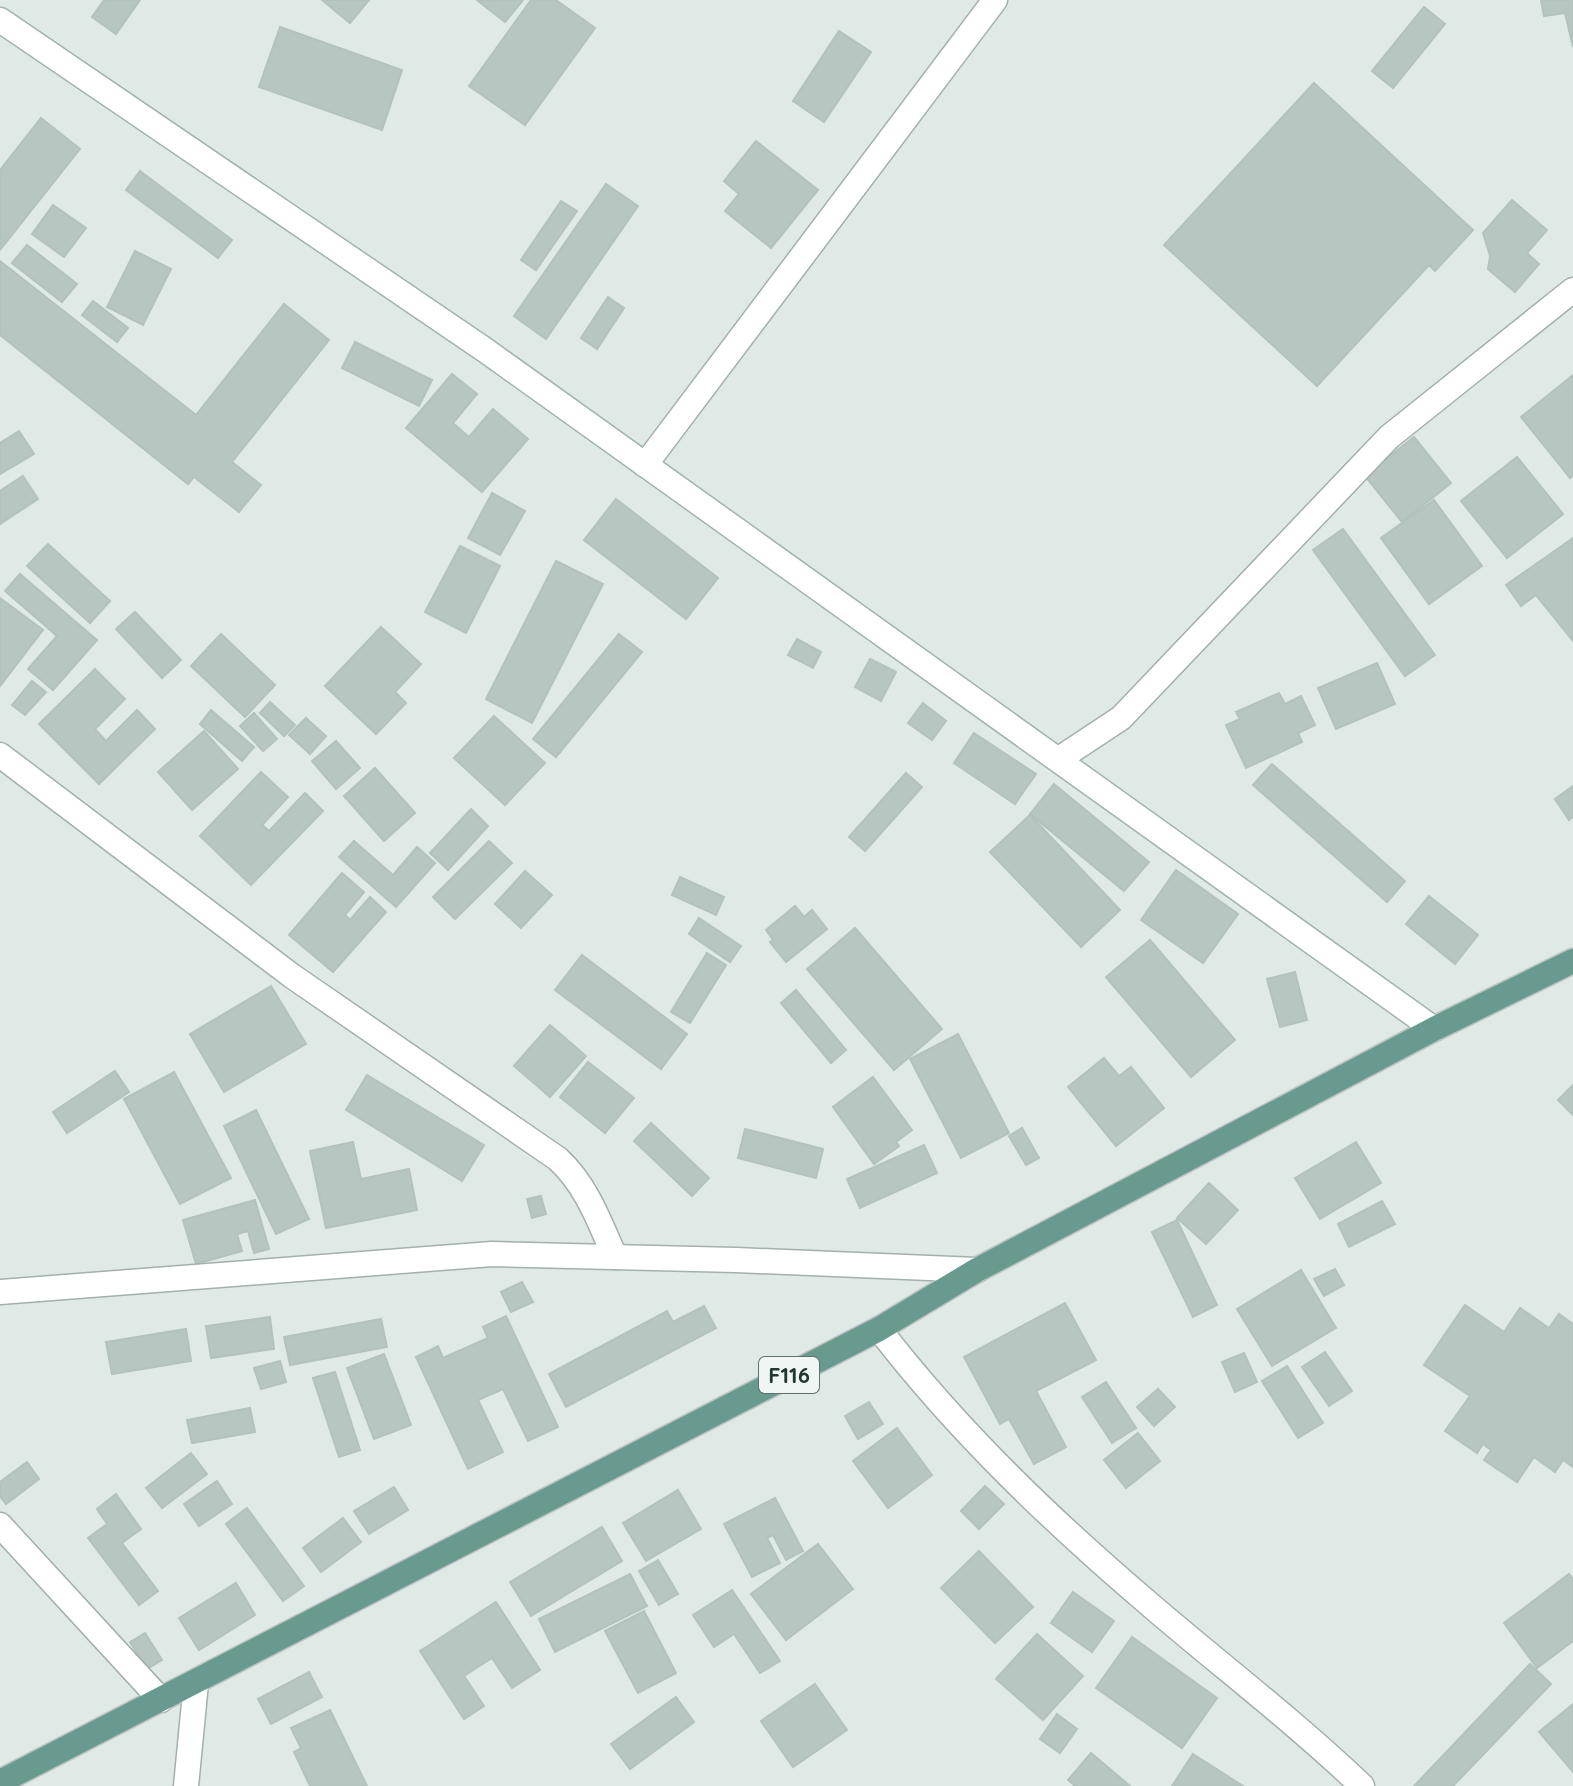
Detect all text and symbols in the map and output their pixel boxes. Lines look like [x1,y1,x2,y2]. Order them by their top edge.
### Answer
road number: F116 [759,1357,819,1393]

